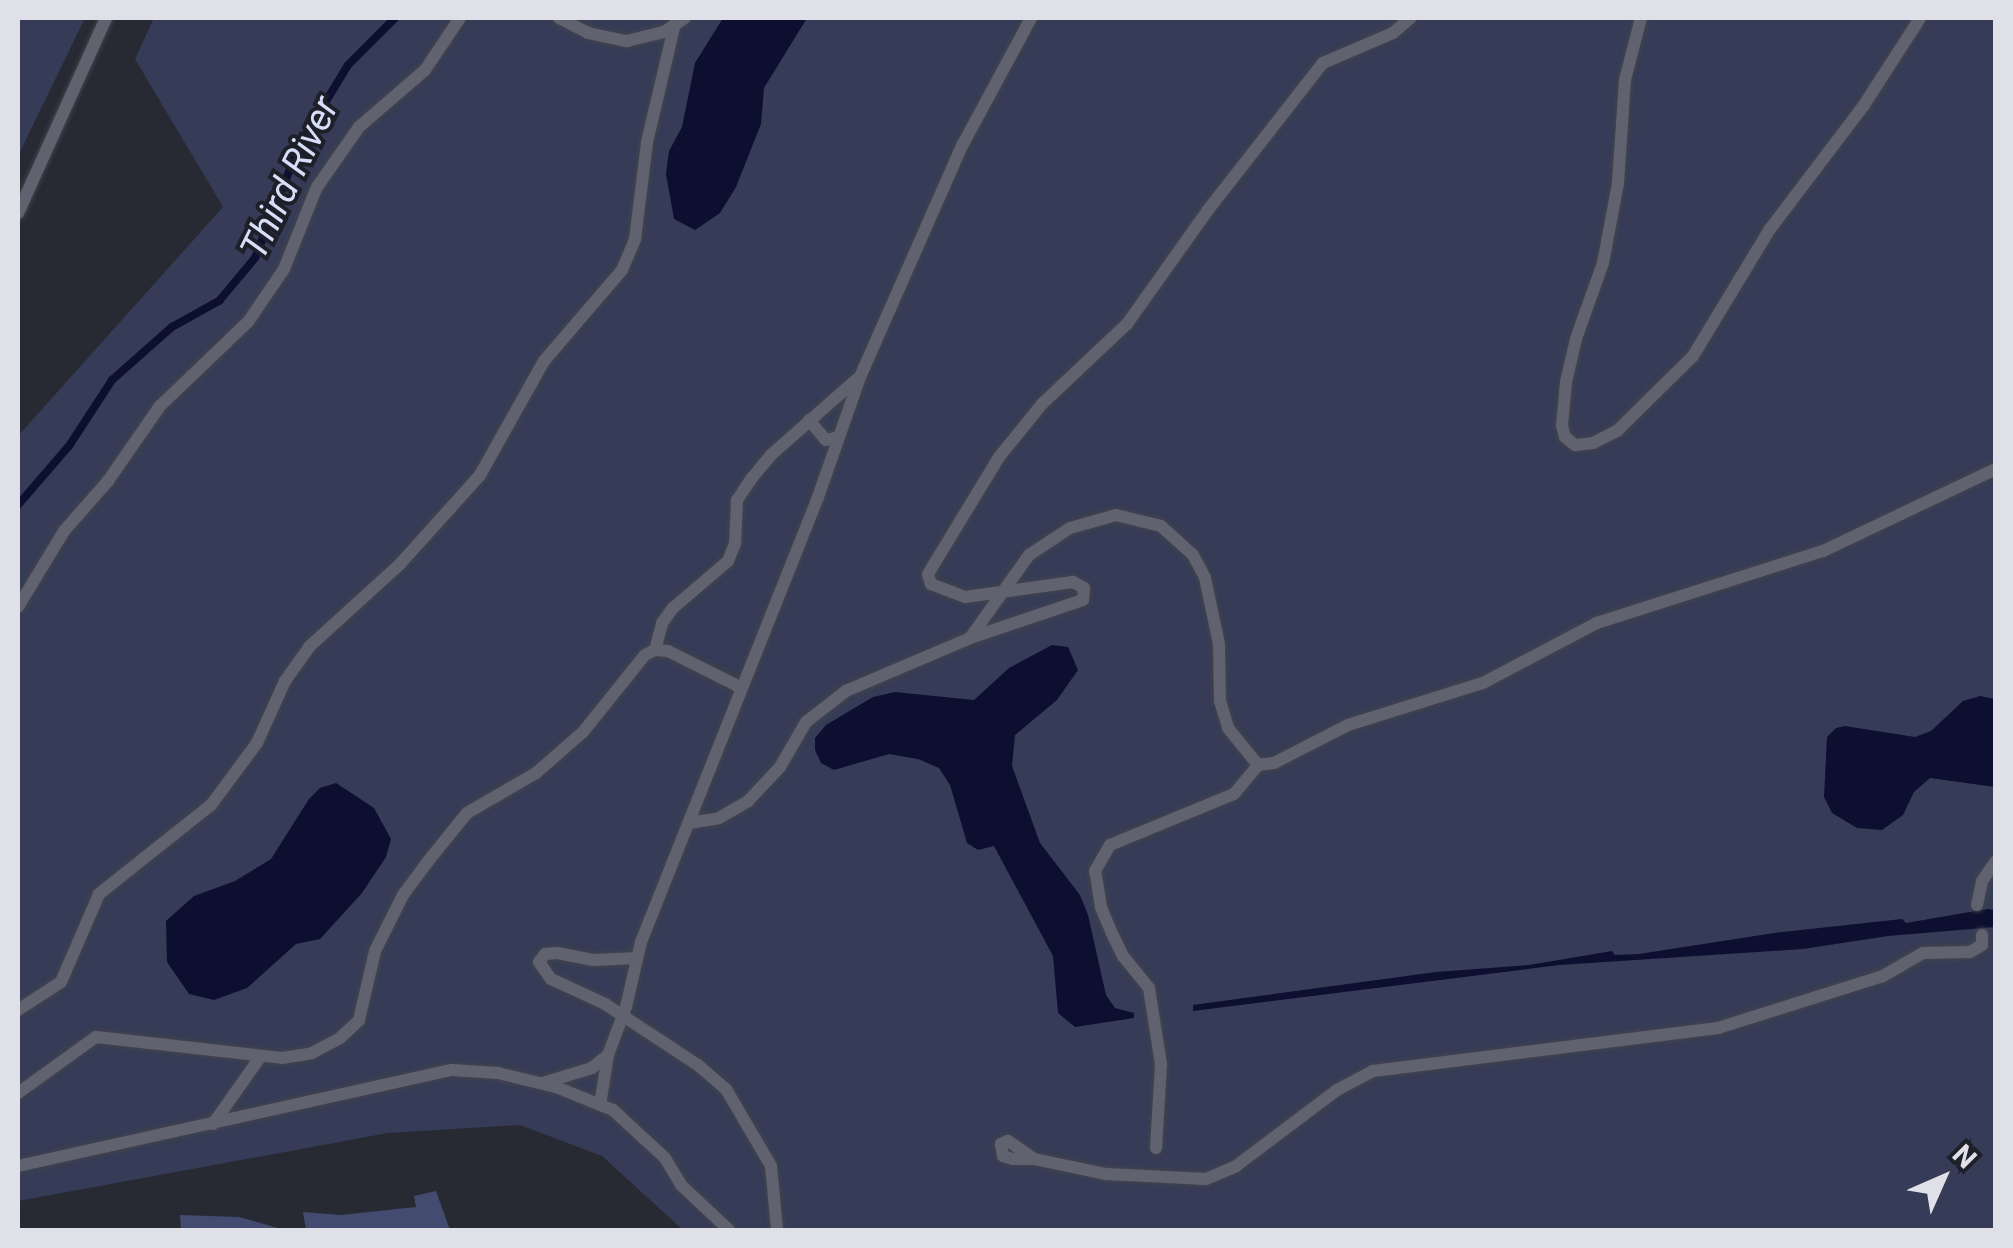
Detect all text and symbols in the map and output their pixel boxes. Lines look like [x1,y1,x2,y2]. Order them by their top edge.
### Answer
water label: Third River [231,89,349,267]
north arrow [1893,1128,1993,1228]
text: N [1946,1138,1983,1175]

